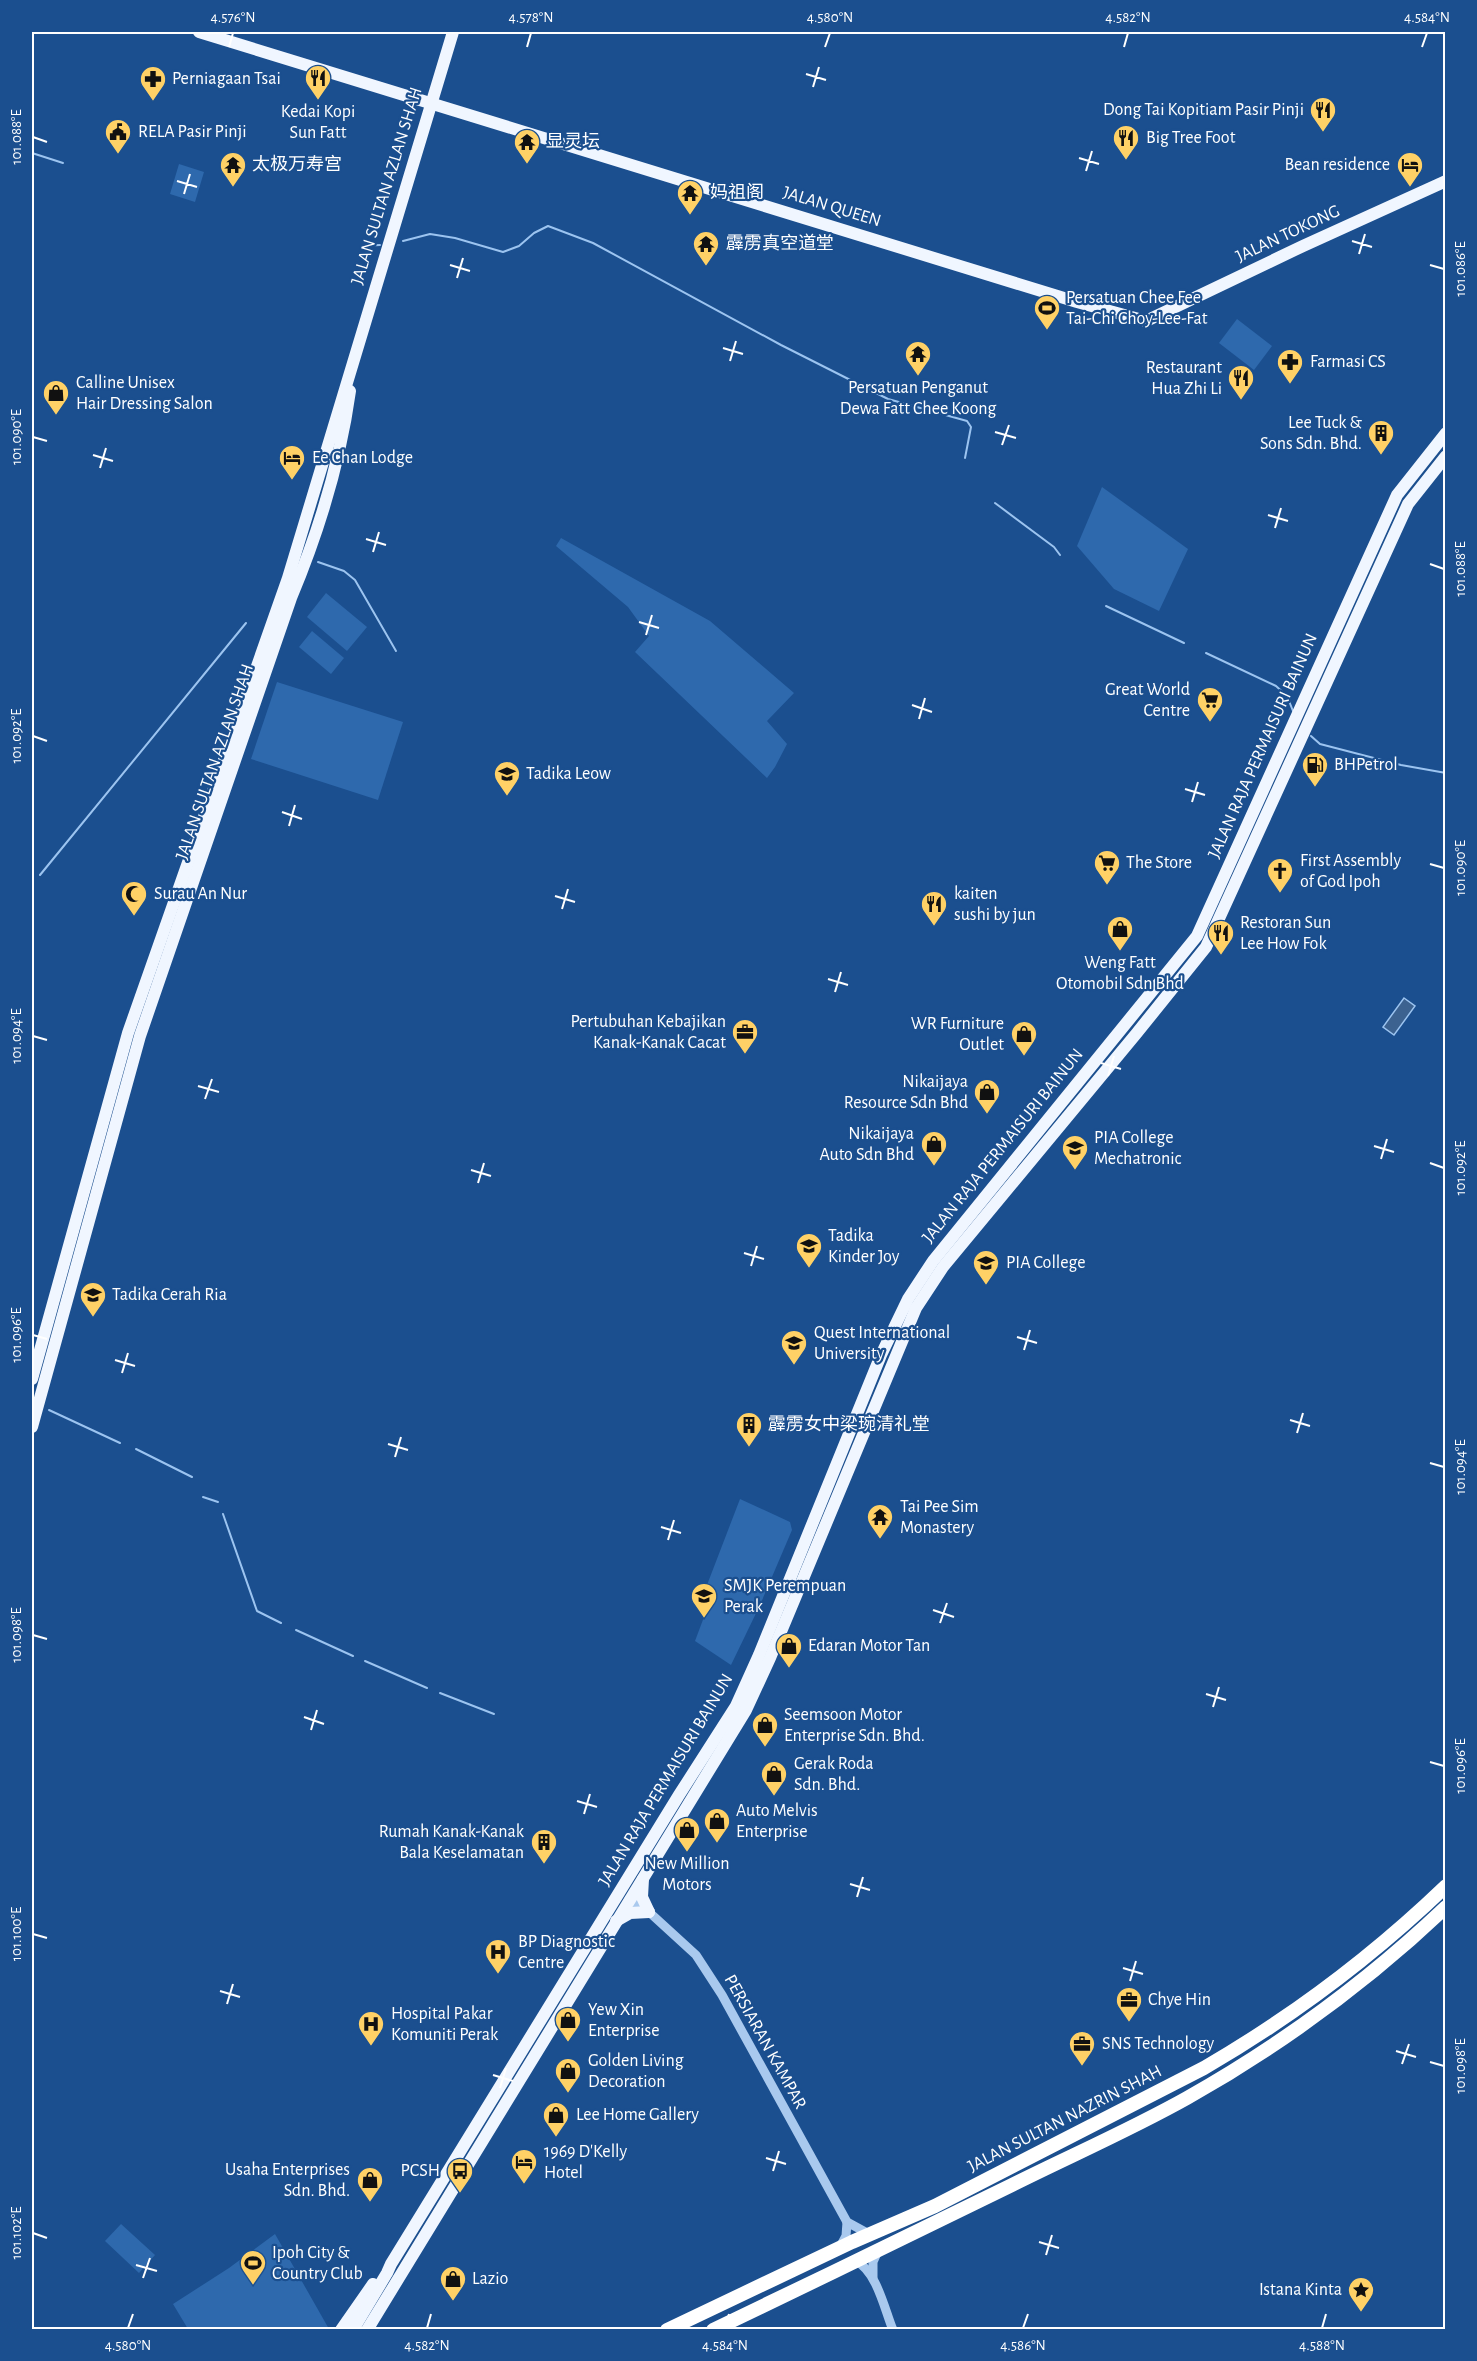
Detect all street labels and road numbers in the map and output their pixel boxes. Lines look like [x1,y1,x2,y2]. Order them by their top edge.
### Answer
street label: JALAN SULTAN AZLAN SHAH [348,85,426,287]
street label: JALAN QUEEN [781,184,883,230]
street label: JALAN TOKONG [1233,202,1343,266]
street label: JALAN RAJA PERMAISURI BAINUN [1205,631,1321,861]
street label: JALAN SULTAN AZLAN SHAH [173,662,257,862]
street label: JALAN RAJA PERMAISURI BAINUN [919,1045,1087,1247]
street label: JALAN RAJA PERMAISURI BAINUN [595,1671,737,1889]
street label: PERSIARAN KAMPAR [721,1972,809,2112]
street label: JALAN SULTAN NAZRIN SHAH [965,2062,1165,2176]

